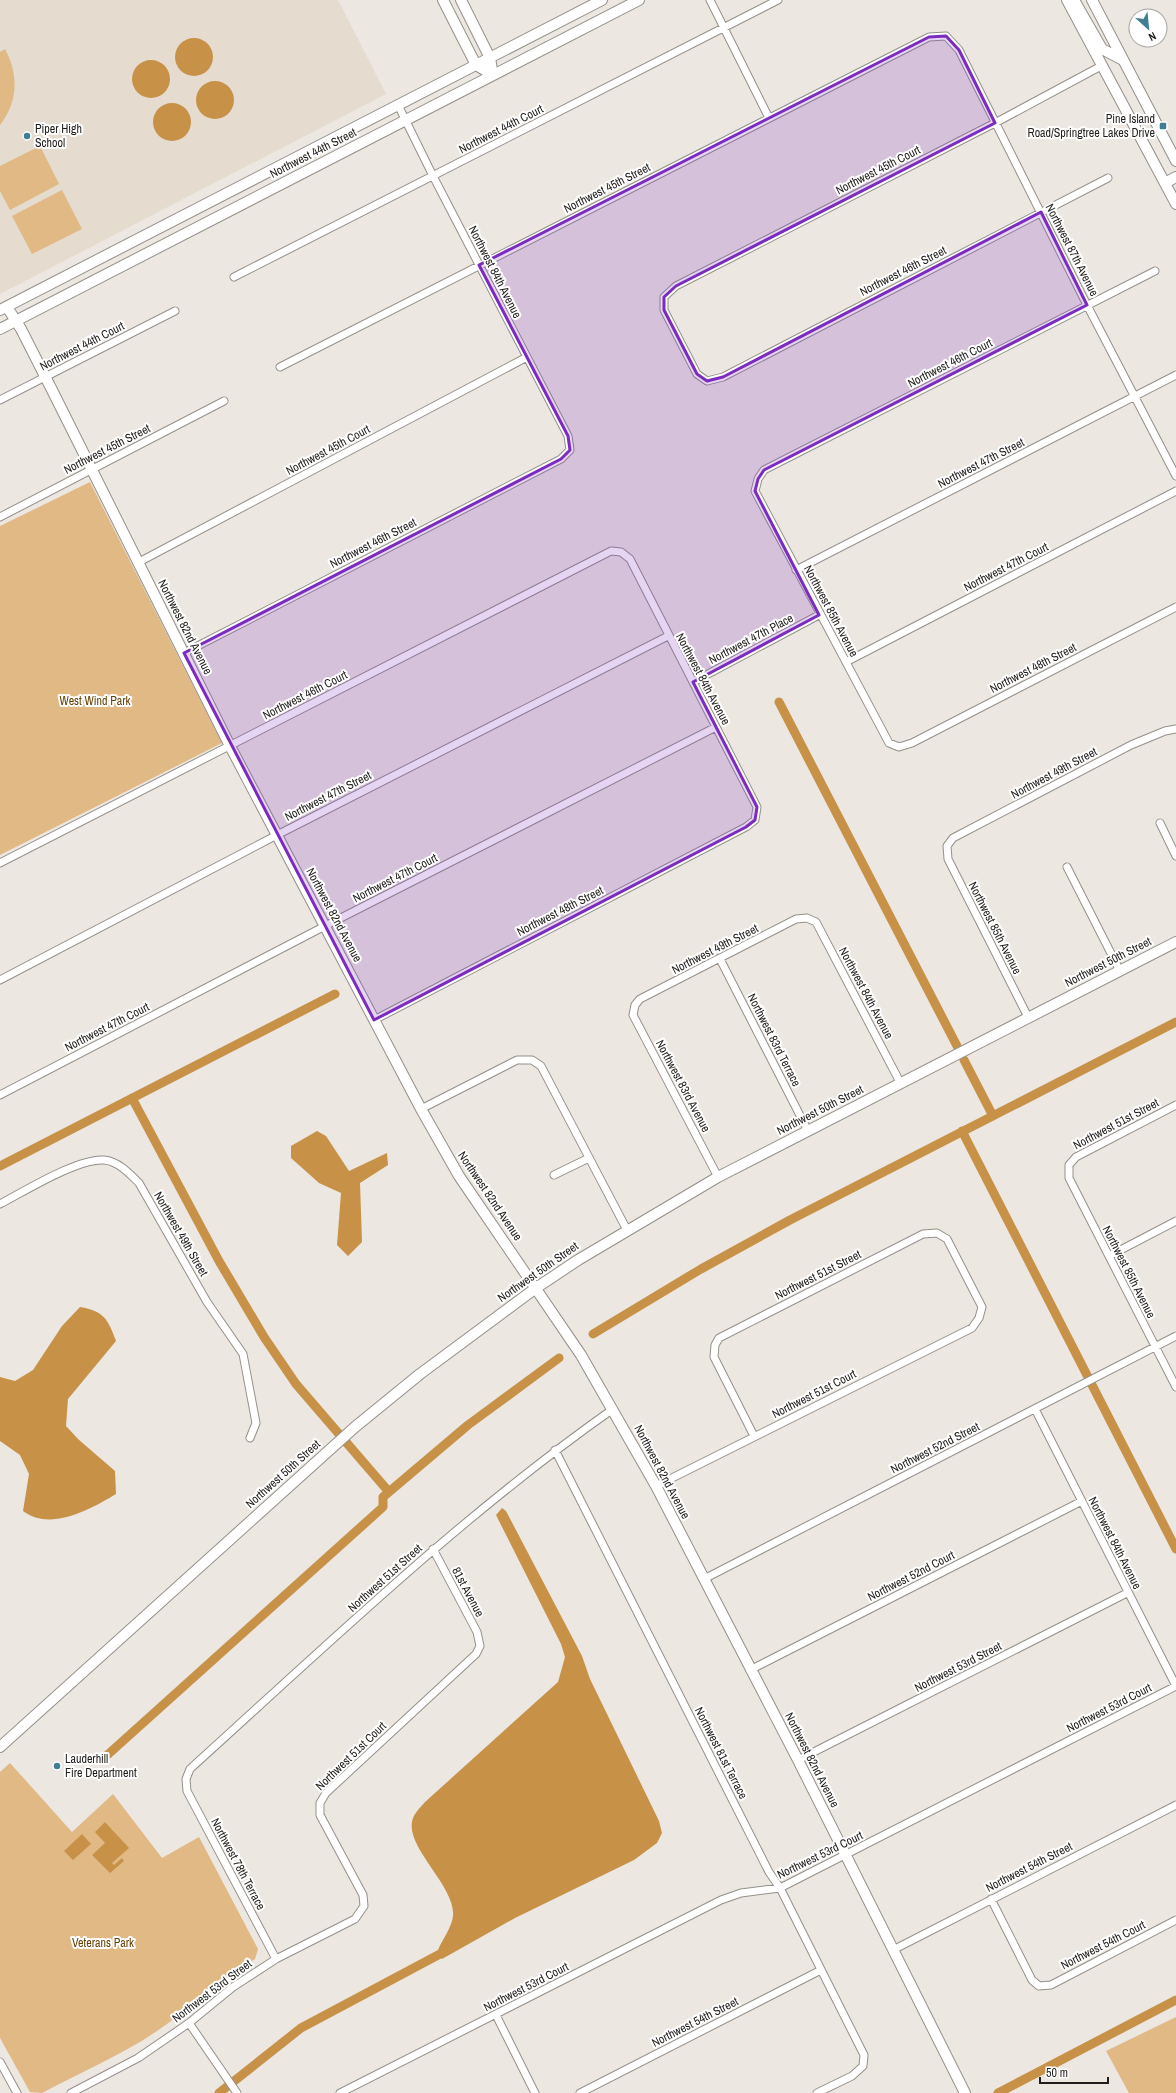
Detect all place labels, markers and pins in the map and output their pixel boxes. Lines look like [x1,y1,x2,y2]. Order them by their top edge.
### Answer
place label: Pine Island Road/Springtree Lakes Drive [1028,111,1155,141]
place label: Piper High School [35,121,82,151]
marker: Pine Island Road/Springtree Lakes Drive [1158,121,1168,131]
marker: Piper High School [22,131,32,141]
place label: Lauderhill Fire Department [65,1751,137,1781]
marker: Lauderhill Fire Department [52,1761,62,1771]

